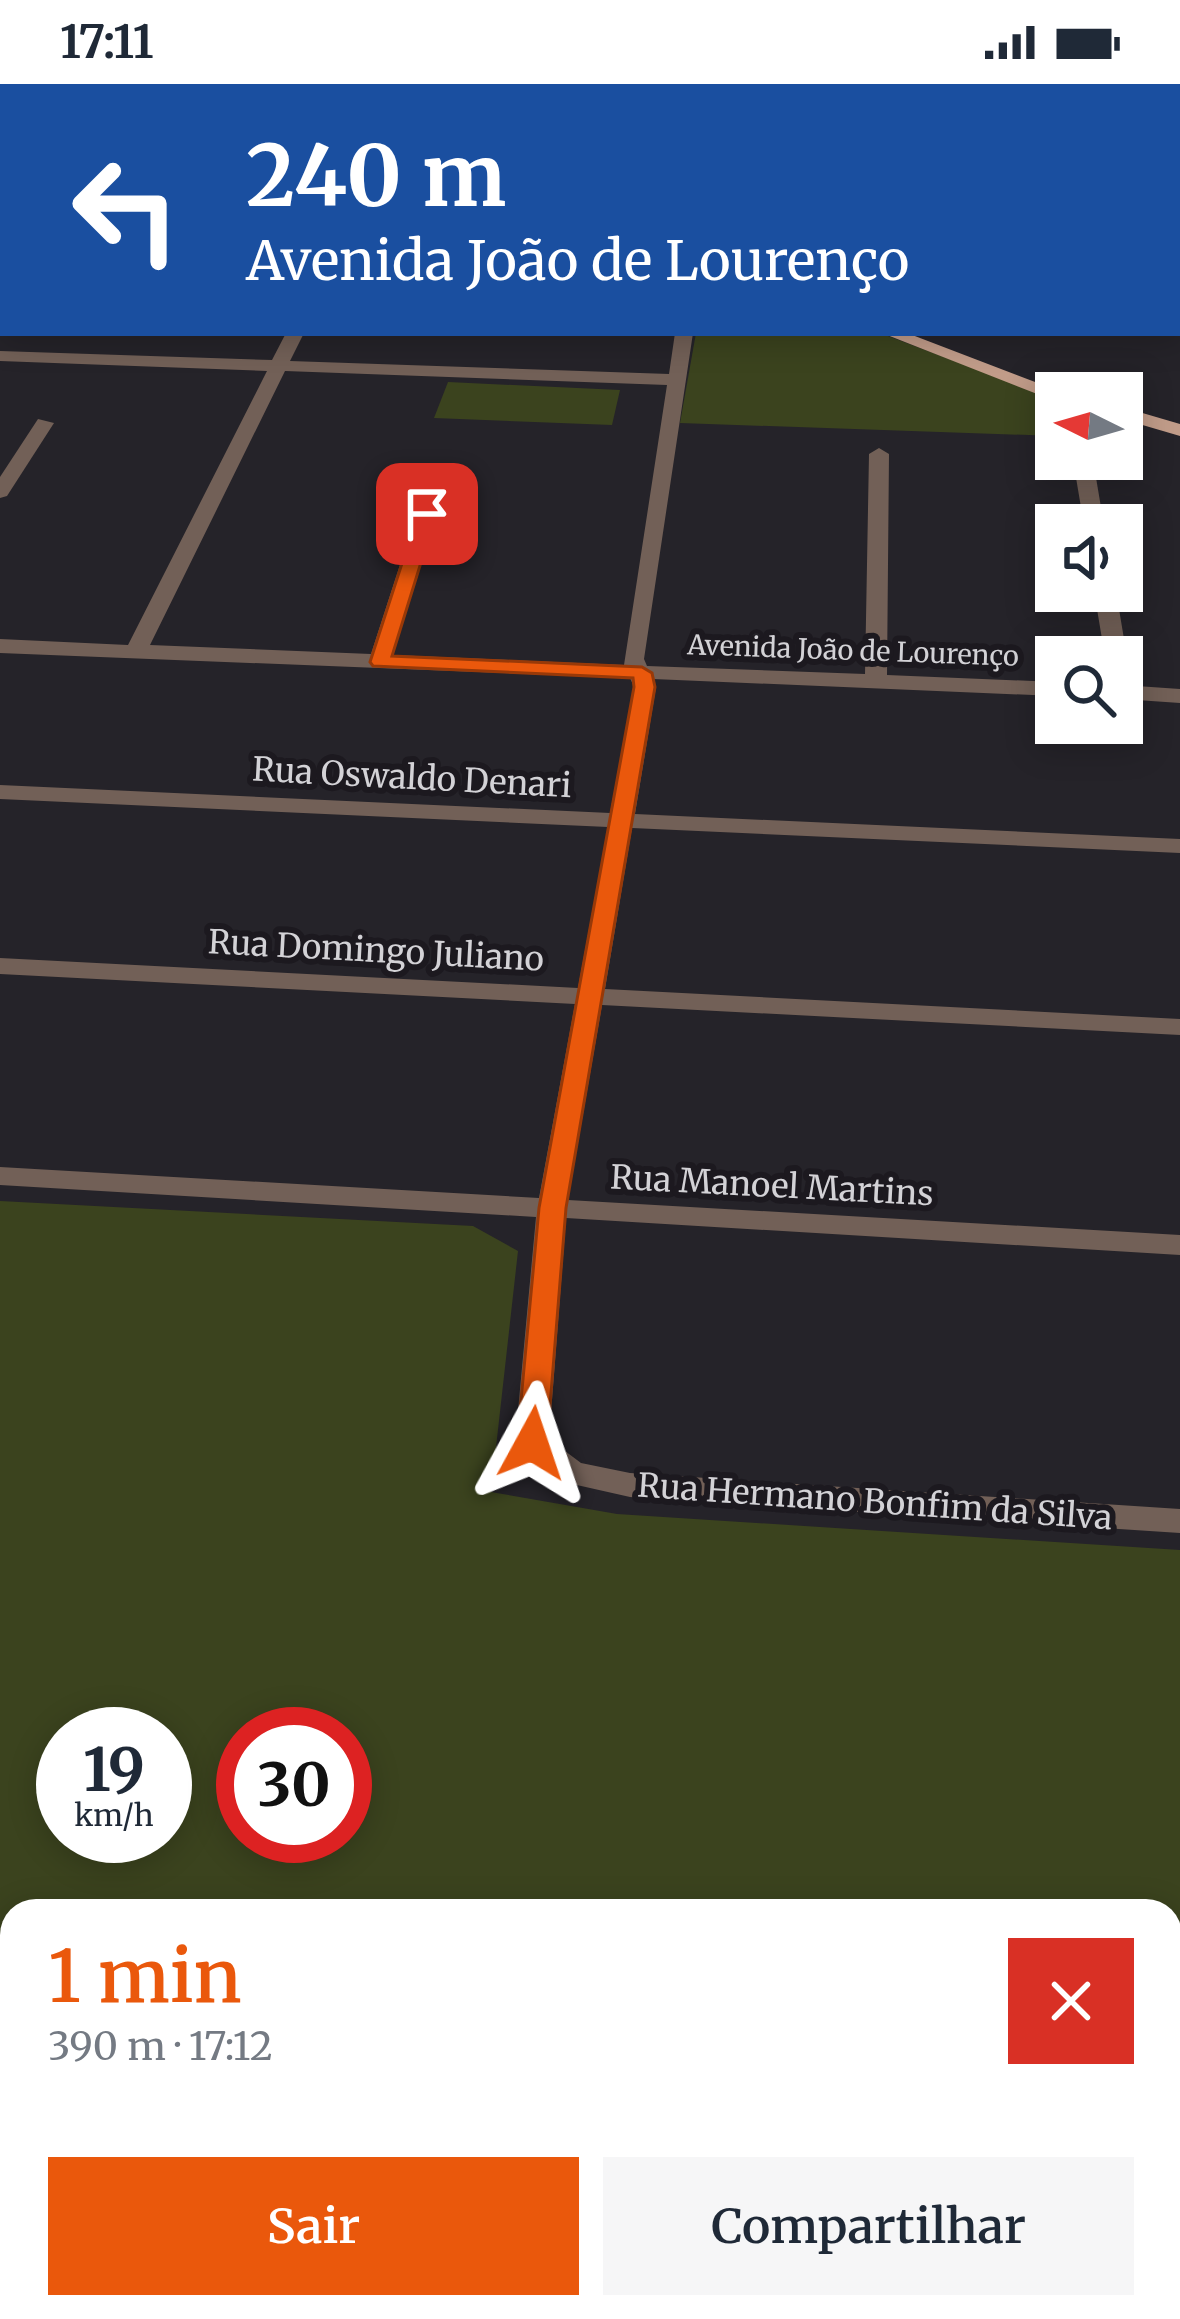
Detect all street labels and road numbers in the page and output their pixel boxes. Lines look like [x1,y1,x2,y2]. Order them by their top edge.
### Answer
street label: Avenida João de Lourenço [686,627,1019,673]
street label: Rua Oswaldo Denari [251,749,573,806]
street label: Rua Domingo Juliano [207,921,545,980]
street label: Rua Manoel Martins [609,1157,935,1214]
street label: Rua Hermano Bonfim da Silva [636,1464,1114,1539]

